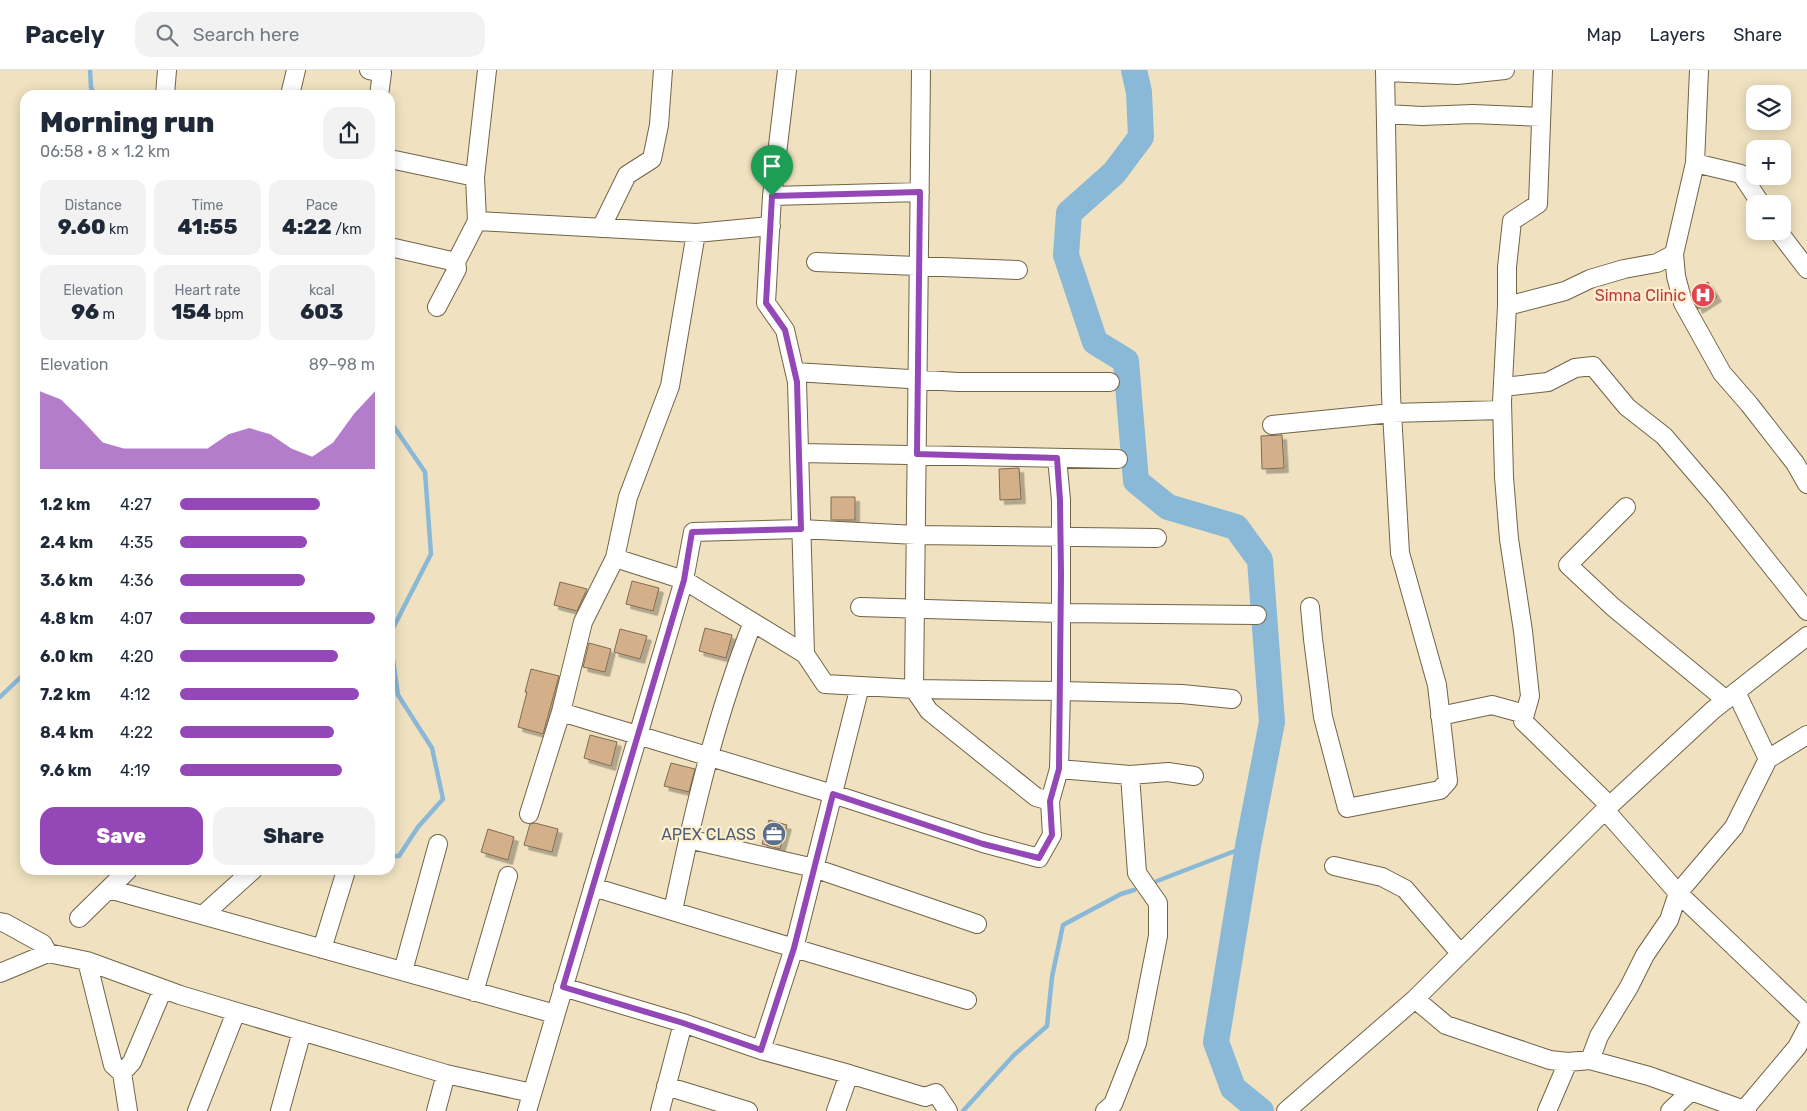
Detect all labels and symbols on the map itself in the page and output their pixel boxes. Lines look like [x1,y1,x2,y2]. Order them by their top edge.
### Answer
pin [751,145,793,196]
hospital icon: Simna Clinic [1690,282,1716,308]
place label: Simna Clinic [1595,286,1686,305]
office icon: APEX CLASS [761,821,787,847]
place label: APEX CLASS [661,825,756,844]

